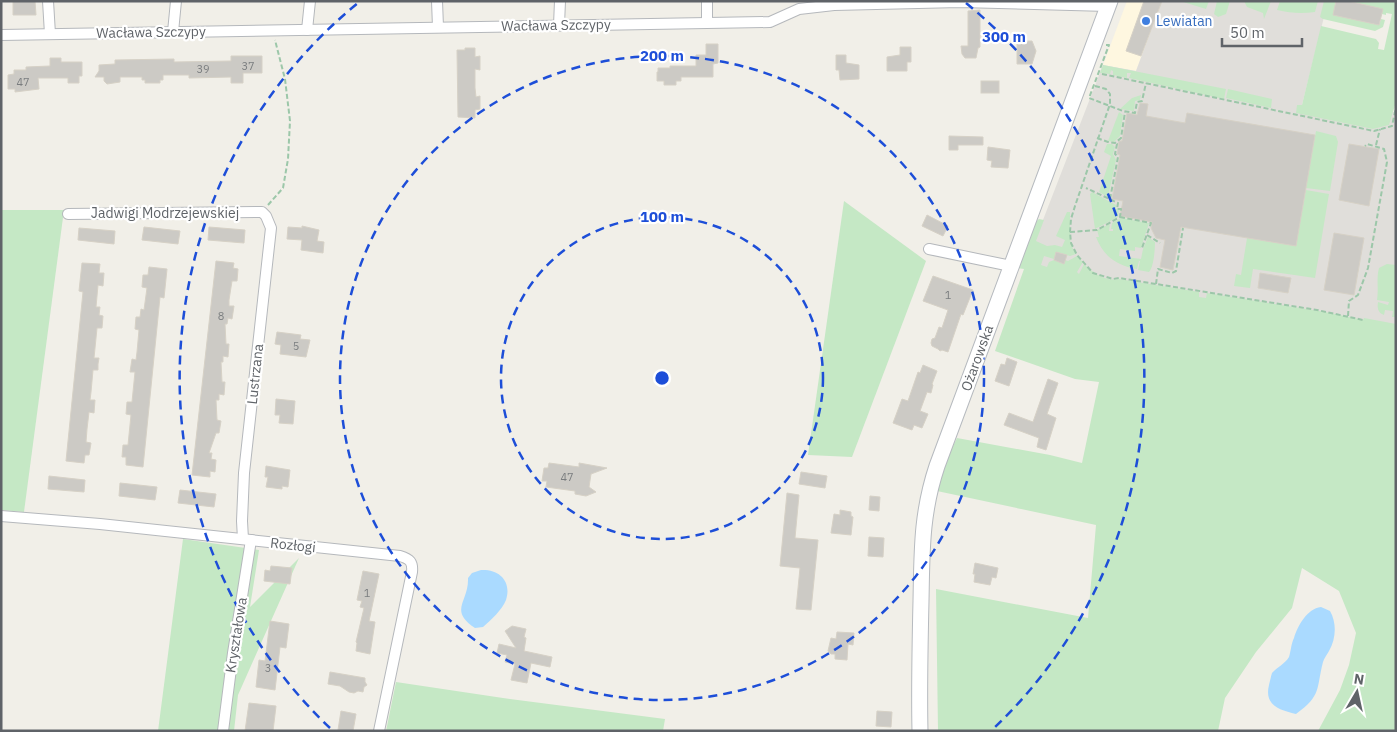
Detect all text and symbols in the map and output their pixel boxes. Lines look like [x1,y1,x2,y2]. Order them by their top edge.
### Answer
place label: Lewiatan [1156,12,1213,30]
street label: Wacława Szczypy [501,15,611,35]
marker: Lewiatan [1140,15,1152,27]
scale bar [1222,15,1302,47]
street label: Wacława Szczypy [96,22,206,42]
text: 50 m [1230,23,1265,42]
text: 300 m [982,27,1026,46]
text: 200 m [640,46,684,65]
house number: 37 [241,59,255,73]
house number: 39 [196,62,210,76]
house number: 47 [16,75,30,89]
street label: Jadwigi Modrzejewskiej [91,204,239,222]
text: 100 m [640,207,684,226]
house number: 1 [945,288,952,302]
house number: 8 [218,309,224,323]
street label: Ożarowska [957,322,997,394]
house number: 5 [293,339,299,353]
street label: Lustrzana [243,342,267,405]
centre of rings [653,369,671,387]
house number: 47 [560,470,574,484]
street label: Rozłogi [269,534,317,556]
house number: 1 [364,586,371,600]
street label: Kryształowa [221,595,251,674]
house number: 3 [265,661,271,675]
north arrow [1332,667,1382,717]
text: N [1353,669,1365,689]

